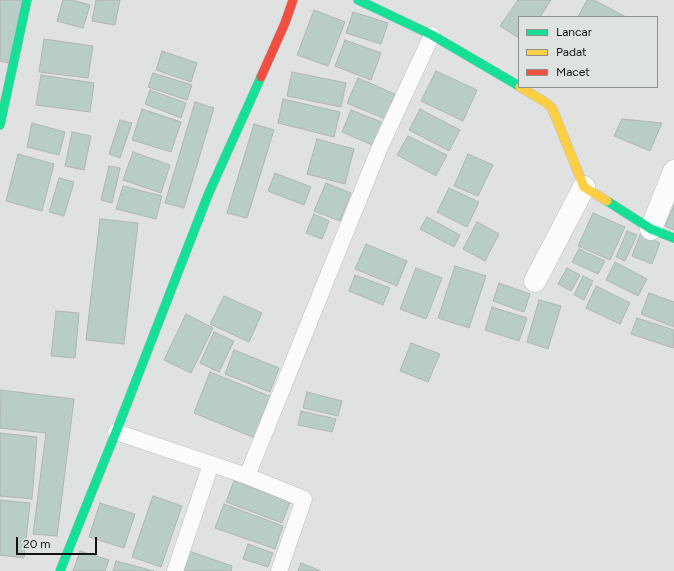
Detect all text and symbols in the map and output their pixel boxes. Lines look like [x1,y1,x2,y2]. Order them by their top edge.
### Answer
legend [518,16,658,88]
text: Lancar [556,25,592,39]
text: Padat [556,45,587,59]
text: Macet [556,65,590,79]
scale bar [18,529,99,555]
text: 20 m [23,537,51,551]

